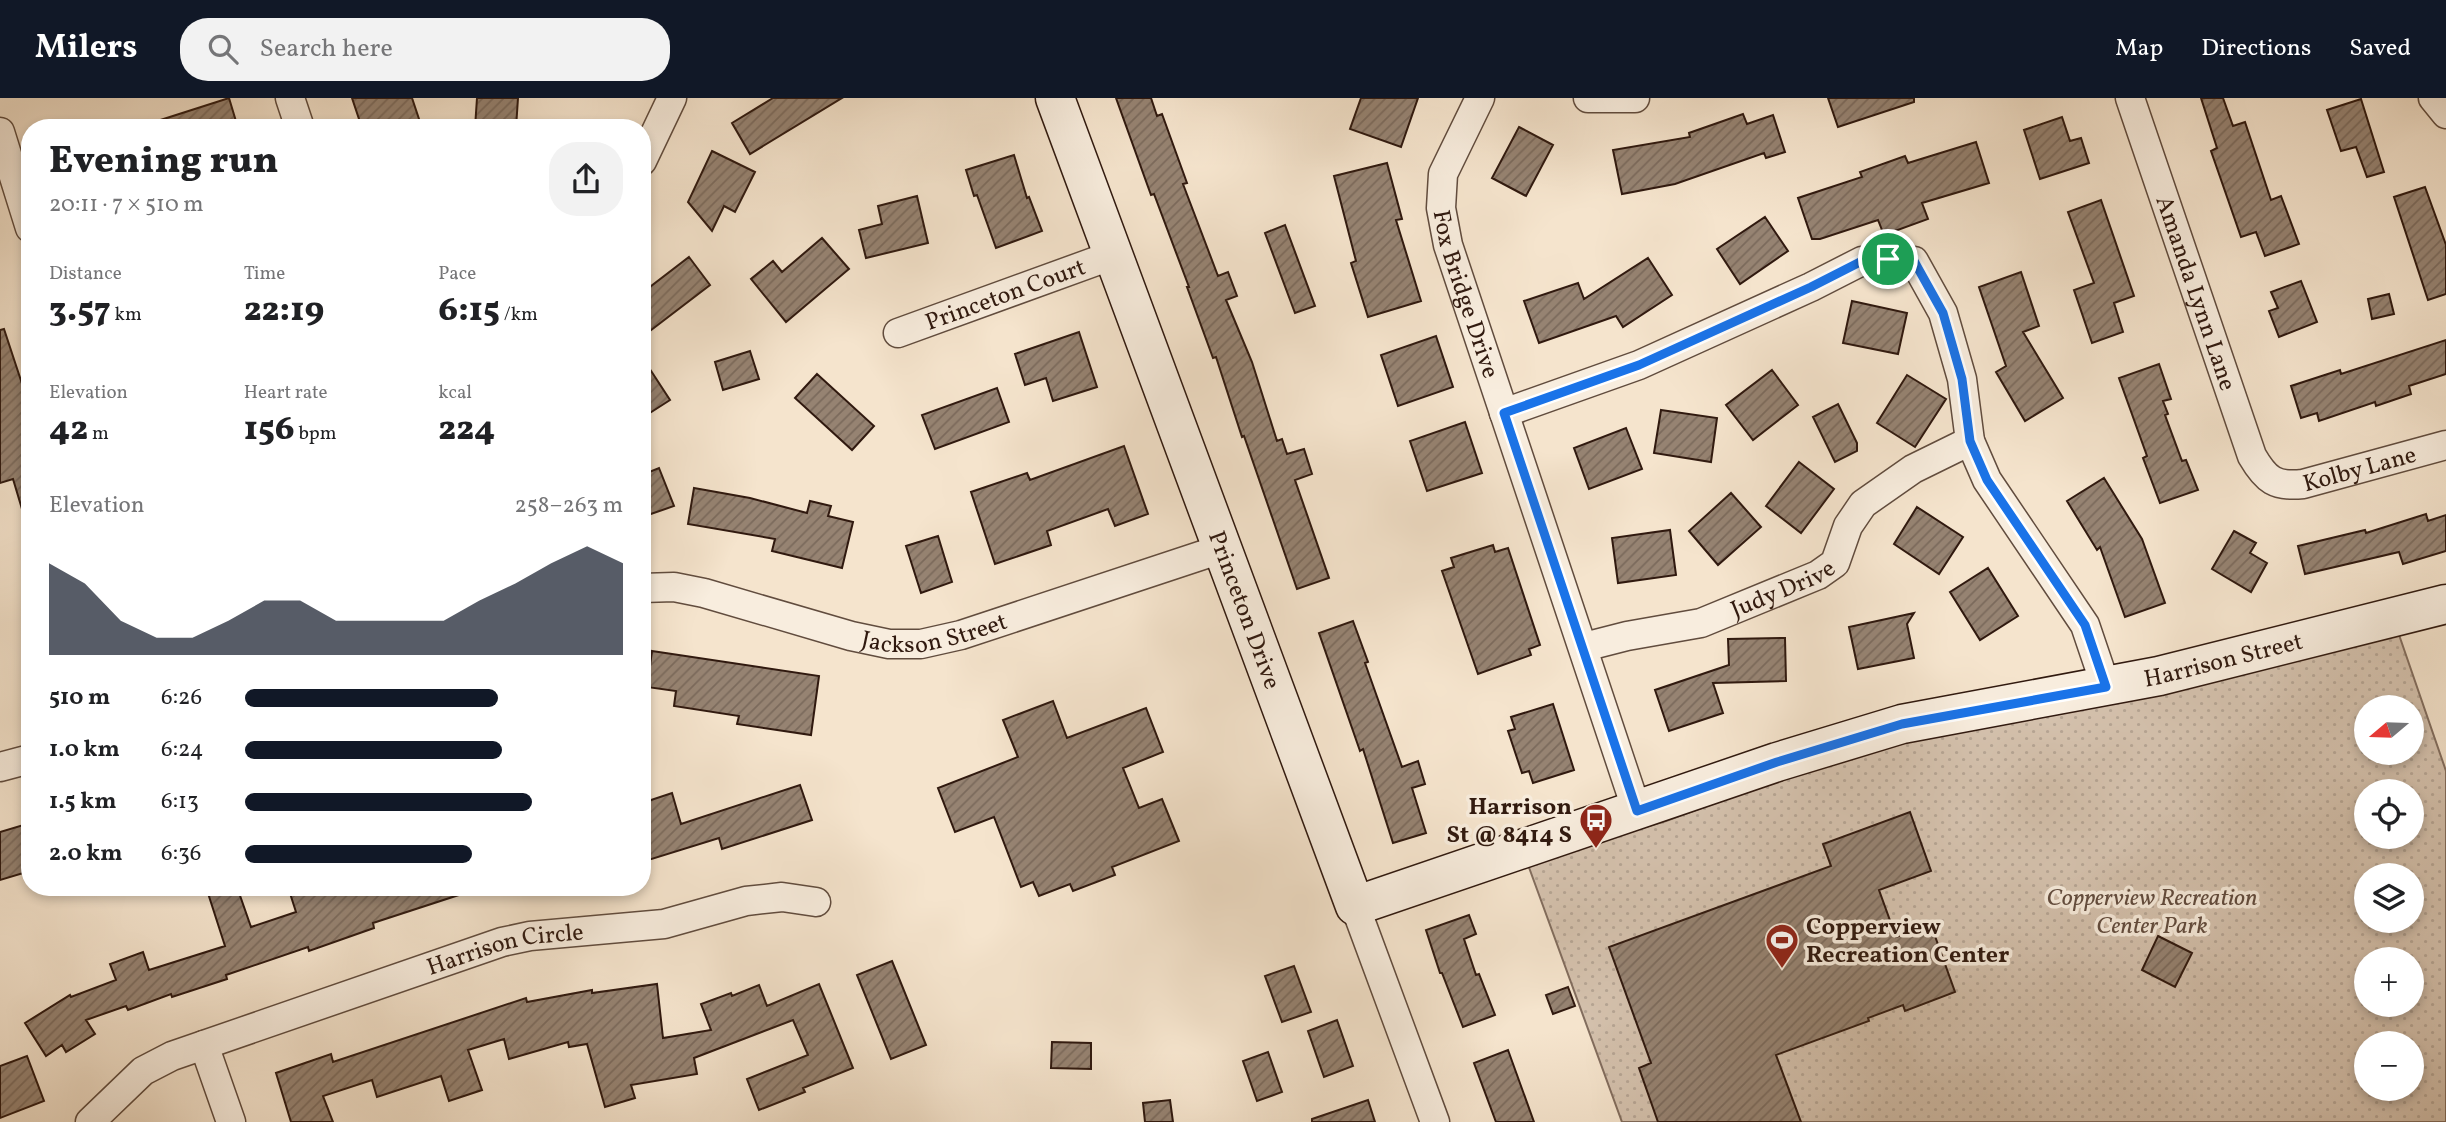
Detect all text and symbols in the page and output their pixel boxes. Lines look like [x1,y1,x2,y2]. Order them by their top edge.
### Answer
search box [180,18,670,81]
text: Milers [35,26,138,72]
icon: search [204,30,242,68]
text: Search here [260,31,393,67]
text: Map [2115,32,2163,66]
text: Directions [2201,32,2311,66]
text: Saved [2349,32,2411,66]
text: Evening run [49,136,279,189]
button: share [549,142,623,216]
text: 20:11 · 7 × 510 m [49,189,204,221]
street label: Amanda Lynn Lane [2146,192,2244,396]
street label: Fox Bridge Drive [1423,207,1506,383]
pin [1858,229,1918,289]
icon: arrive [1869,240,1907,278]
street label: Princeton Court [921,251,1091,341]
text: Distance [49,261,122,287]
text: Time [244,261,285,287]
text: Pace [438,261,476,287]
text: 3.57 [49,287,111,335]
text: 22:19 [244,287,324,335]
text: 6:15 [438,287,500,335]
text: km [111,302,142,328]
text: /km [500,302,538,328]
text: Elevation [49,380,128,406]
text: Heart rate [244,380,328,406]
text: kcal [438,380,472,406]
text: 42 [49,406,88,454]
text: 156 [244,406,295,454]
text: 224 [438,406,495,454]
text: m [88,421,109,447]
text: bpm [295,421,337,447]
street label: Kolby Lane [2299,439,2420,502]
text: Elevation [49,490,145,522]
text: 258–263 m [514,490,623,522]
street label: Princeton Drive [1198,527,1288,695]
street label: Judy Drive [1726,553,1843,628]
street label: Jackson Street [858,606,1012,664]
street label: Harrison Street [2141,626,2307,697]
text: 510 m [49,682,110,714]
text: 6:26 [161,682,202,714]
north arrow [2354,695,2424,765]
map controls [2354,695,2424,1101]
text: 1.0 km [49,734,120,766]
text: 6:24 [161,734,203,766]
button: locate [2354,779,2424,849]
text: 1.5 km [49,786,116,818]
text: 6:13 [161,786,199,818]
place label: Harrison St @ 8414 S [1447,791,1572,853]
bus stop icon: Harrison St @ 8414 S [1577,801,1615,850]
text: 2.0 km [49,838,122,870]
text: 6:36 [161,838,202,870]
button: layers [2354,863,2424,933]
park label: Copperview Recreation Center Park [2047,882,2257,944]
place label: Copperview Recreation Center [1806,911,2010,973]
street label: Harrison Circle [422,916,585,986]
sports icon: Copperview Recreation Center [1763,921,1801,970]
button: + [2354,947,2424,1017]
button: − [2354,1031,2424,1101]

